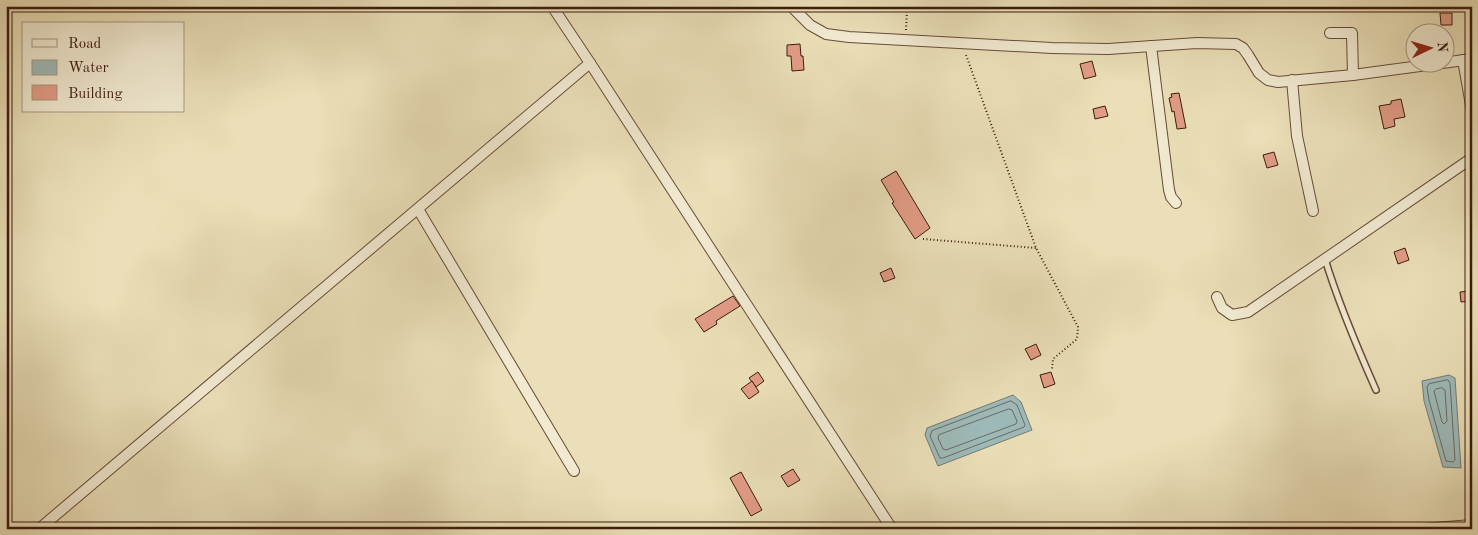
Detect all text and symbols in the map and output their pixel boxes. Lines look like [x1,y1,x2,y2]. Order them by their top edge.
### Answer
legend [22,22,185,112]
north arrow [1406,22,1456,72]
text: Road [68,37,102,52]
text: N [1435,41,1449,53]
text: Water [68,61,109,76]
text: Building [68,87,123,102]

